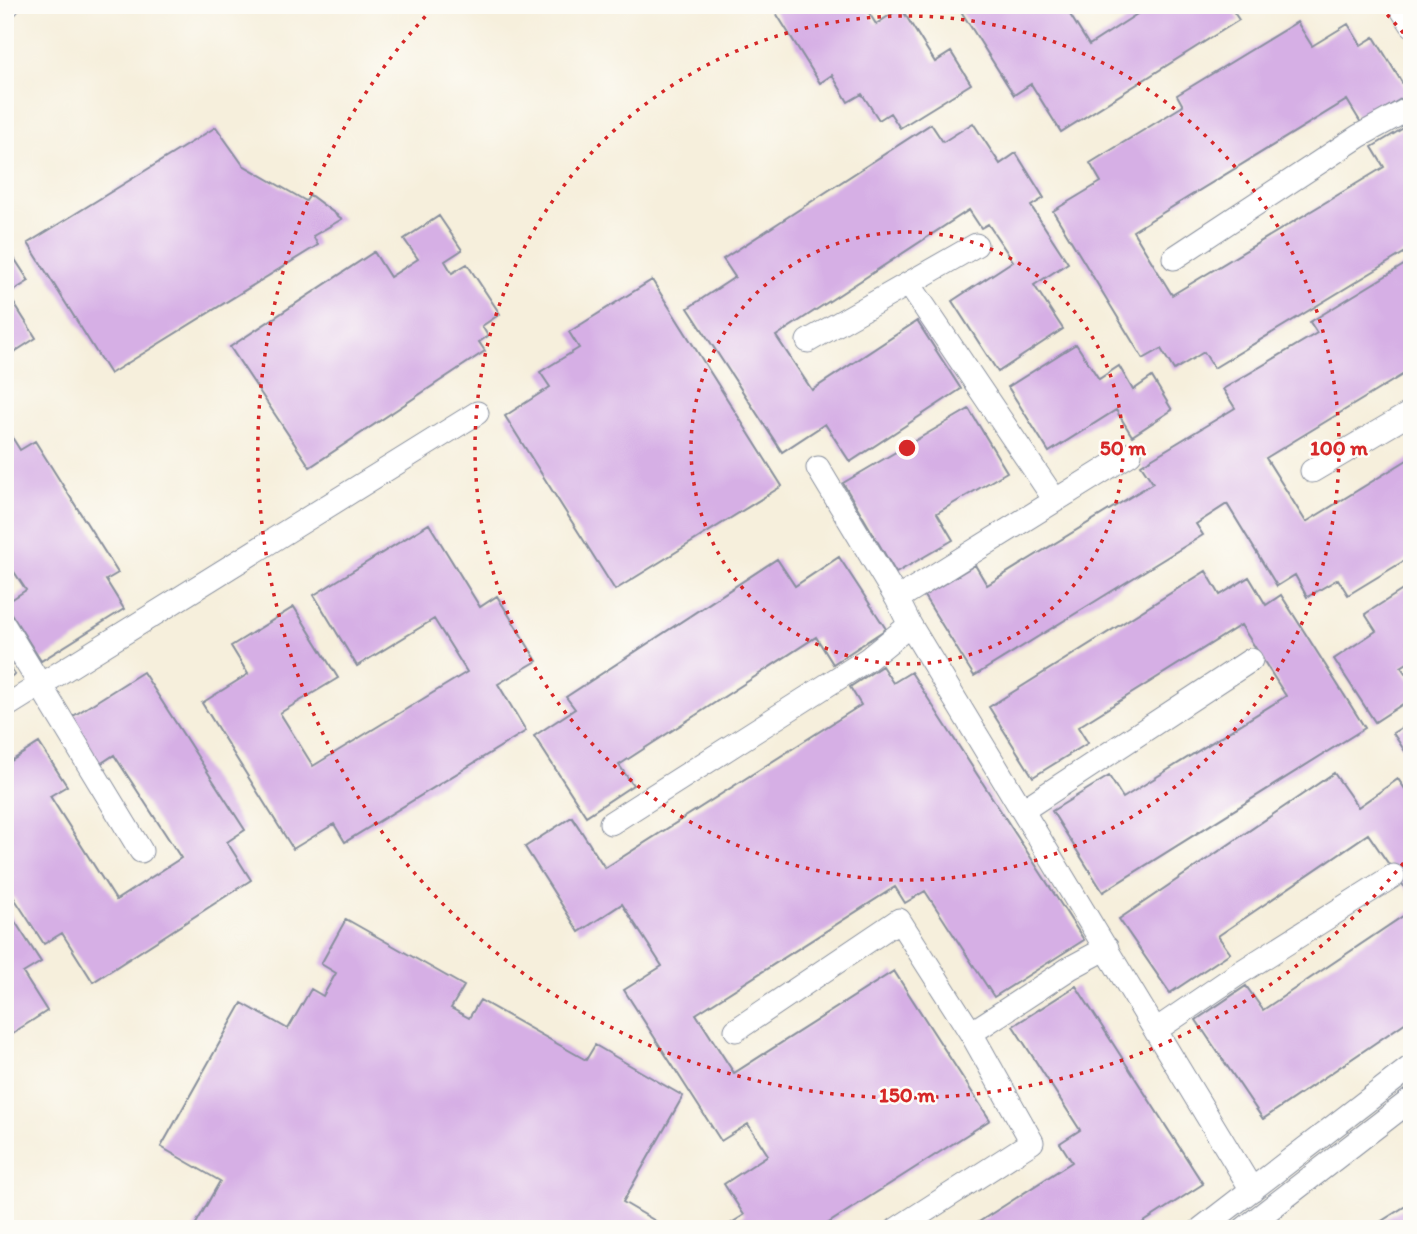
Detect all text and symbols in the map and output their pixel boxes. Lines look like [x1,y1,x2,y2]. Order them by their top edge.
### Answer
text: 50 m [1100,435,1147,460]
text: 100 m [1310,435,1368,460]
centre of rings [895,436,919,460]
text: 150 m [879,1082,935,1107]

